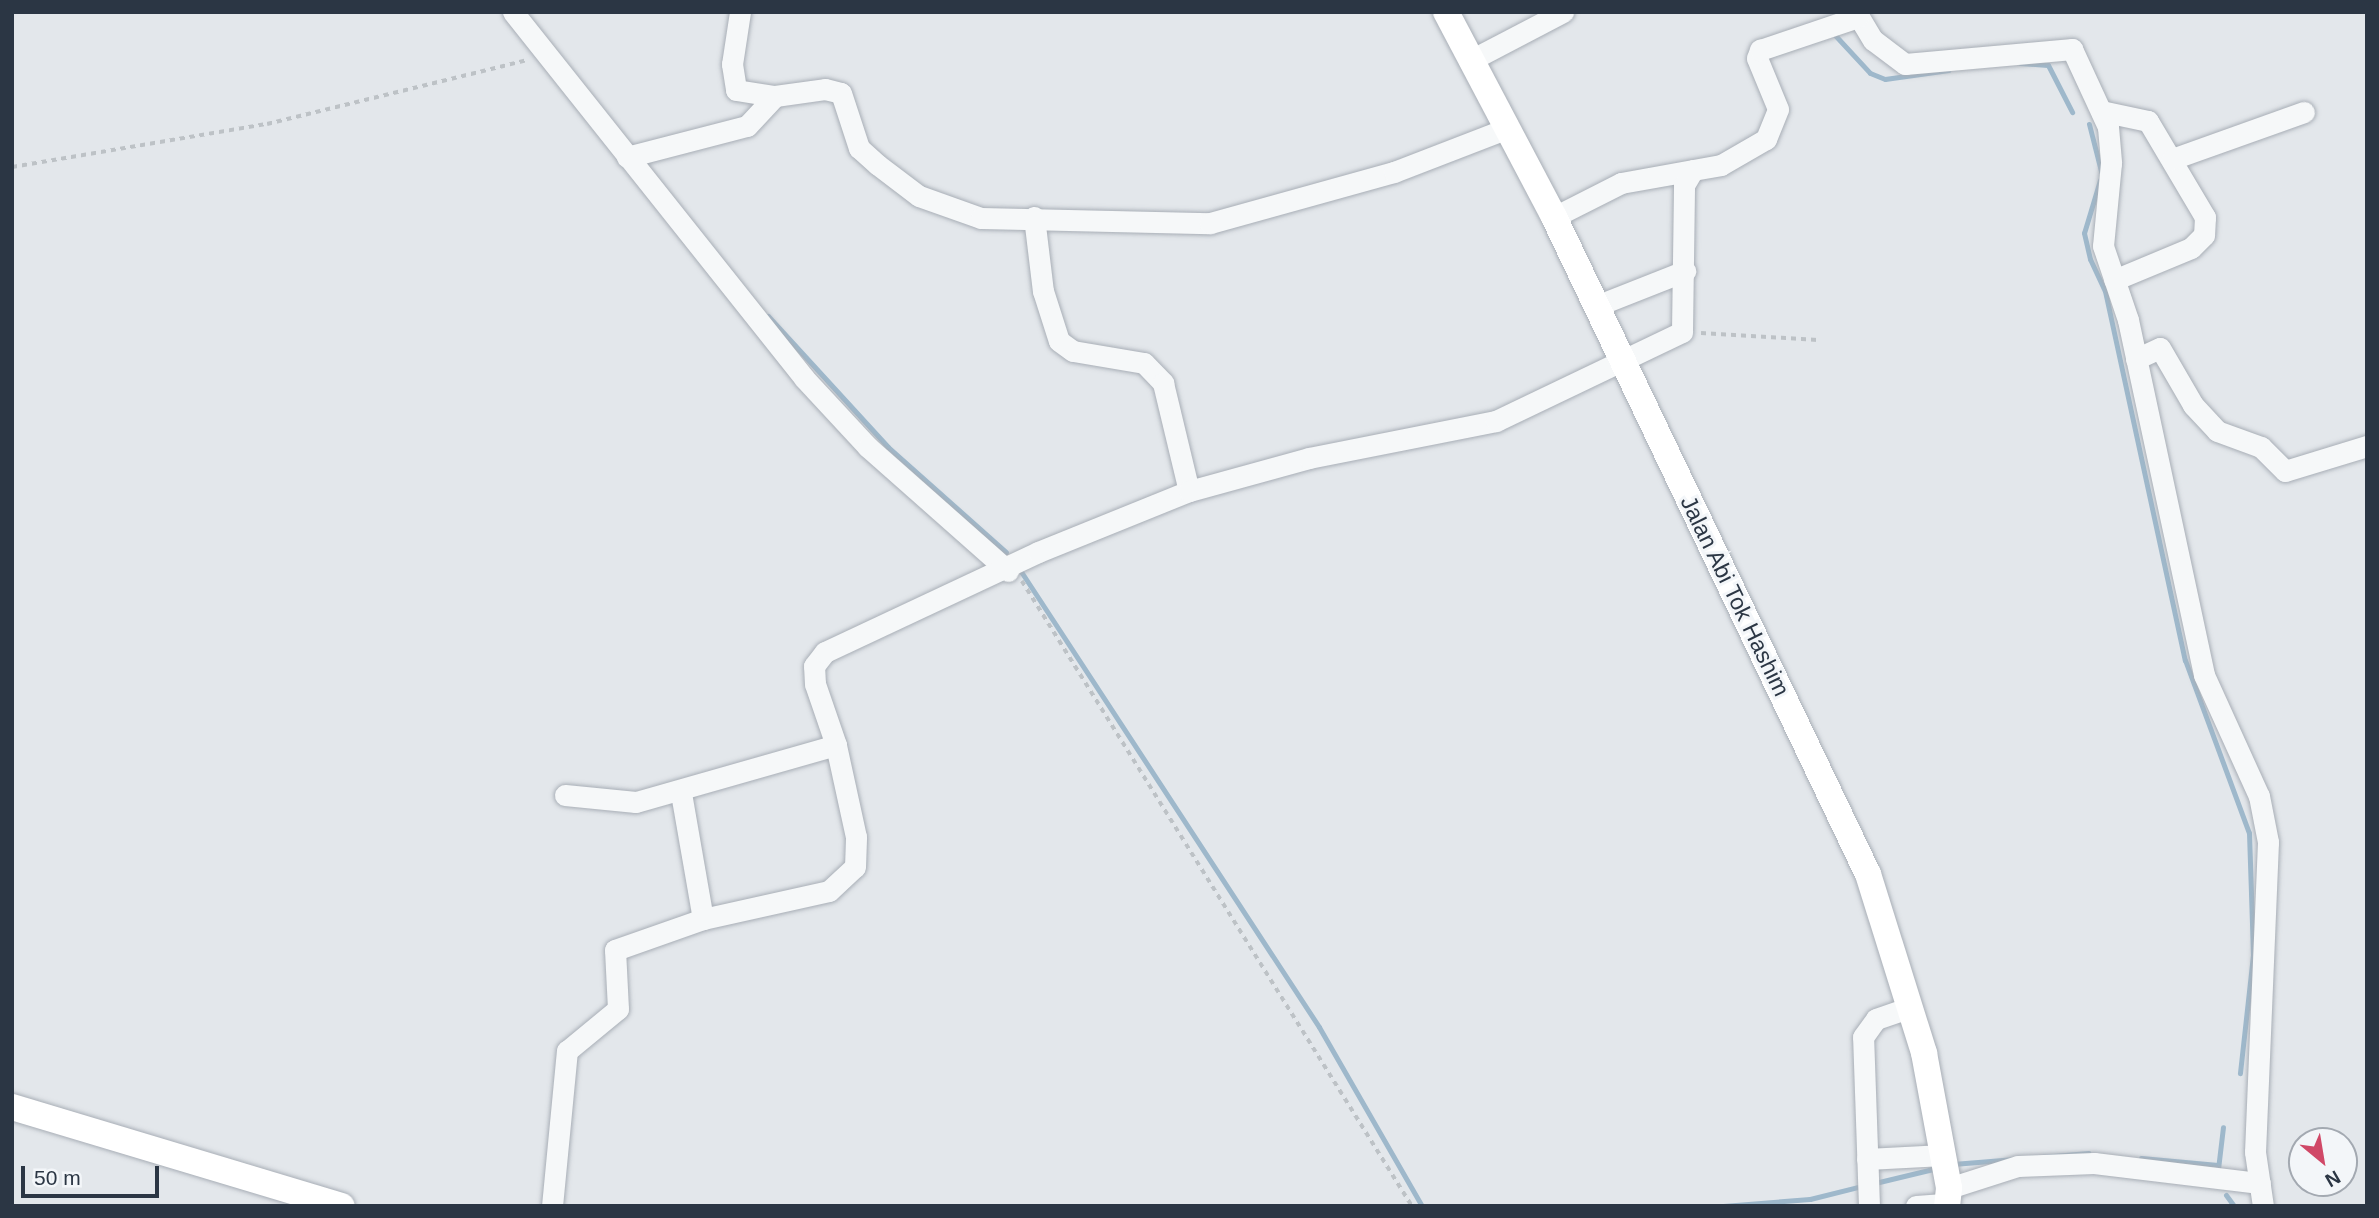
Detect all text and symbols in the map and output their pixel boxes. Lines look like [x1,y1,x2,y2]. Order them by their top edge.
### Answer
street label: Jalan Abi Tok Hashim [1674,491,1796,701]
north arrow [2288,1127,2358,1197]
scale bar [24,1152,163,1196]
text: 50 m [34,1166,81,1189]
text: N [2322,1166,2344,1191]

